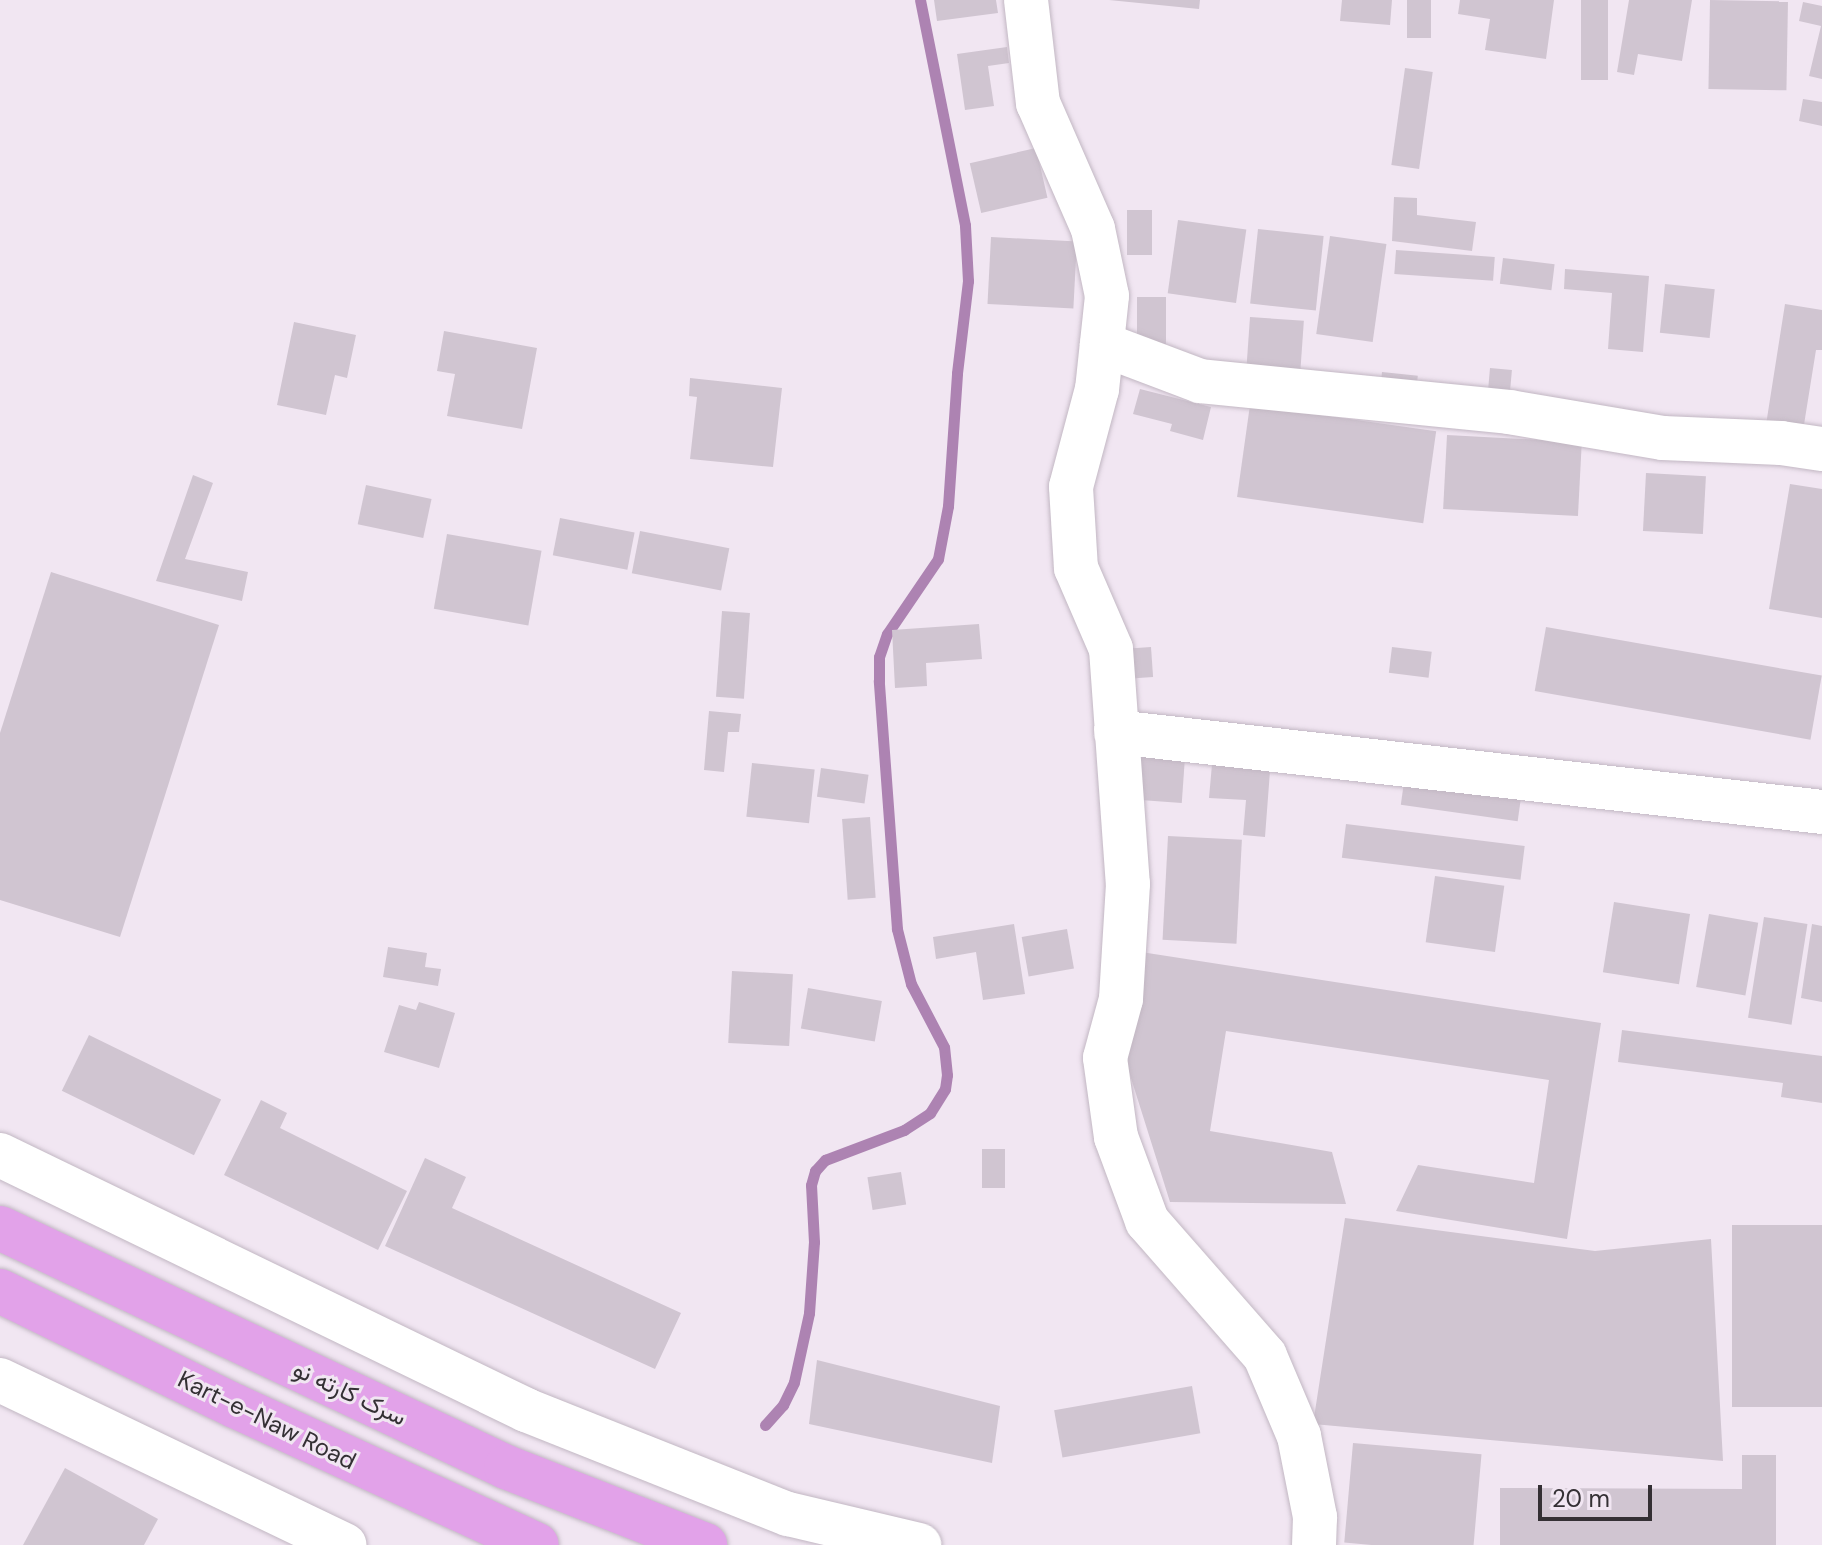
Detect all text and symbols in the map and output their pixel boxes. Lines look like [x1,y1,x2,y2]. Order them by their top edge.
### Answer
street label: سرک کارته نو [289,1354,411,1432]
street label: Kart-e-Naw Road [173,1364,361,1476]
scale bar [1542,1469,1656,1519]
text: 20 m [1552,1483,1610,1514]

